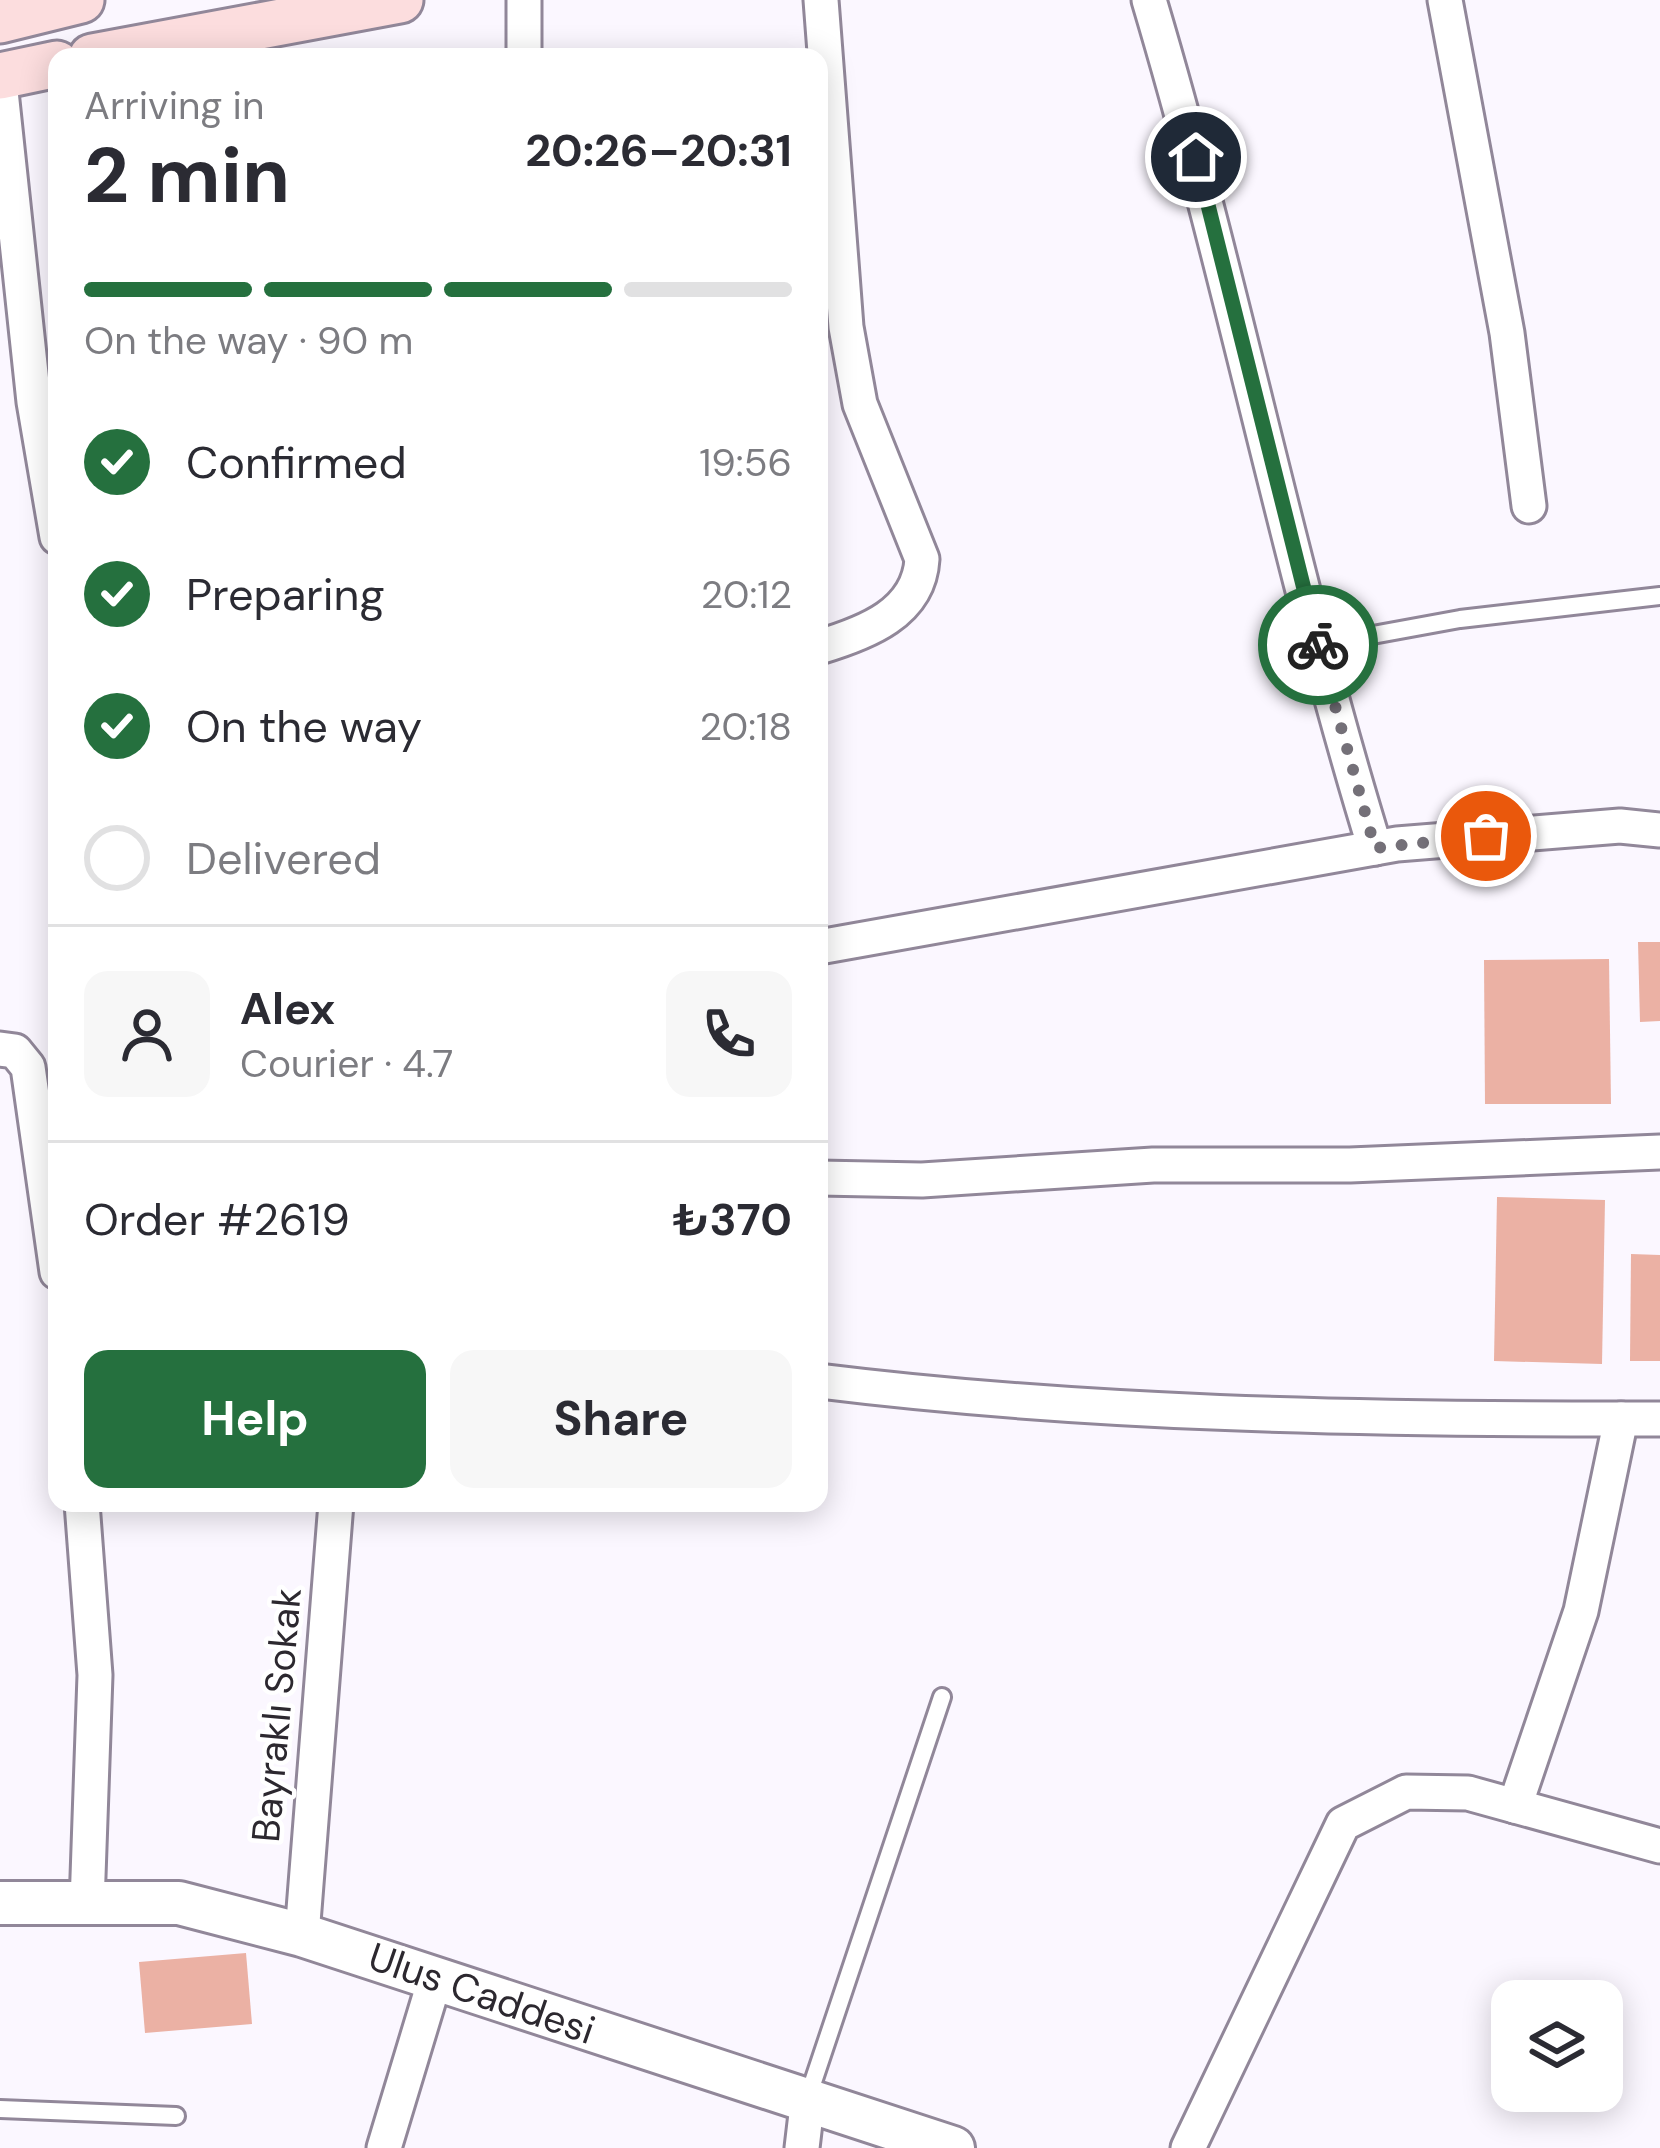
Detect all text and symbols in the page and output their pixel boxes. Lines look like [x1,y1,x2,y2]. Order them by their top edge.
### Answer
text: Arriving in [84,80,264,131]
pin [1145,106,1247,208]
text: 20:26–20:31 [525,121,792,180]
icon: home [1163,124,1229,190]
text: 2 min [84,125,290,226]
text: On the way · 90 m [84,315,413,366]
icon: check [84,429,150,495]
text: Confirmed [186,433,407,492]
text: 19:56 [699,437,792,488]
icon: check [84,561,150,627]
text: Preparing [186,565,385,624]
text: 20:12 [701,569,792,620]
courier [1258,585,1378,705]
icon: bike [1285,612,1351,678]
icon: check [84,693,150,759]
text: On the way [186,697,422,756]
text: 20:18 [699,701,792,752]
pin [1435,785,1537,887]
icon: bag [1453,803,1519,869]
text: Delivered [186,829,381,888]
button: person [84,971,210,1097]
button: phone [666,971,792,1097]
text: Alex [240,979,335,1038]
text: Courier · 4.7 [240,1038,453,1089]
text: Order #2619 [84,1190,350,1249]
text: ₺370 [672,1190,792,1249]
button: Help [84,1350,426,1488]
button: Share [450,1350,792,1488]
street label: Bayraklı Sokak [240,1586,313,1844]
street label: Ulus Caddesi [362,1931,602,2056]
map controls [1491,1980,1623,2112]
button: layers [1491,1980,1623,2112]

